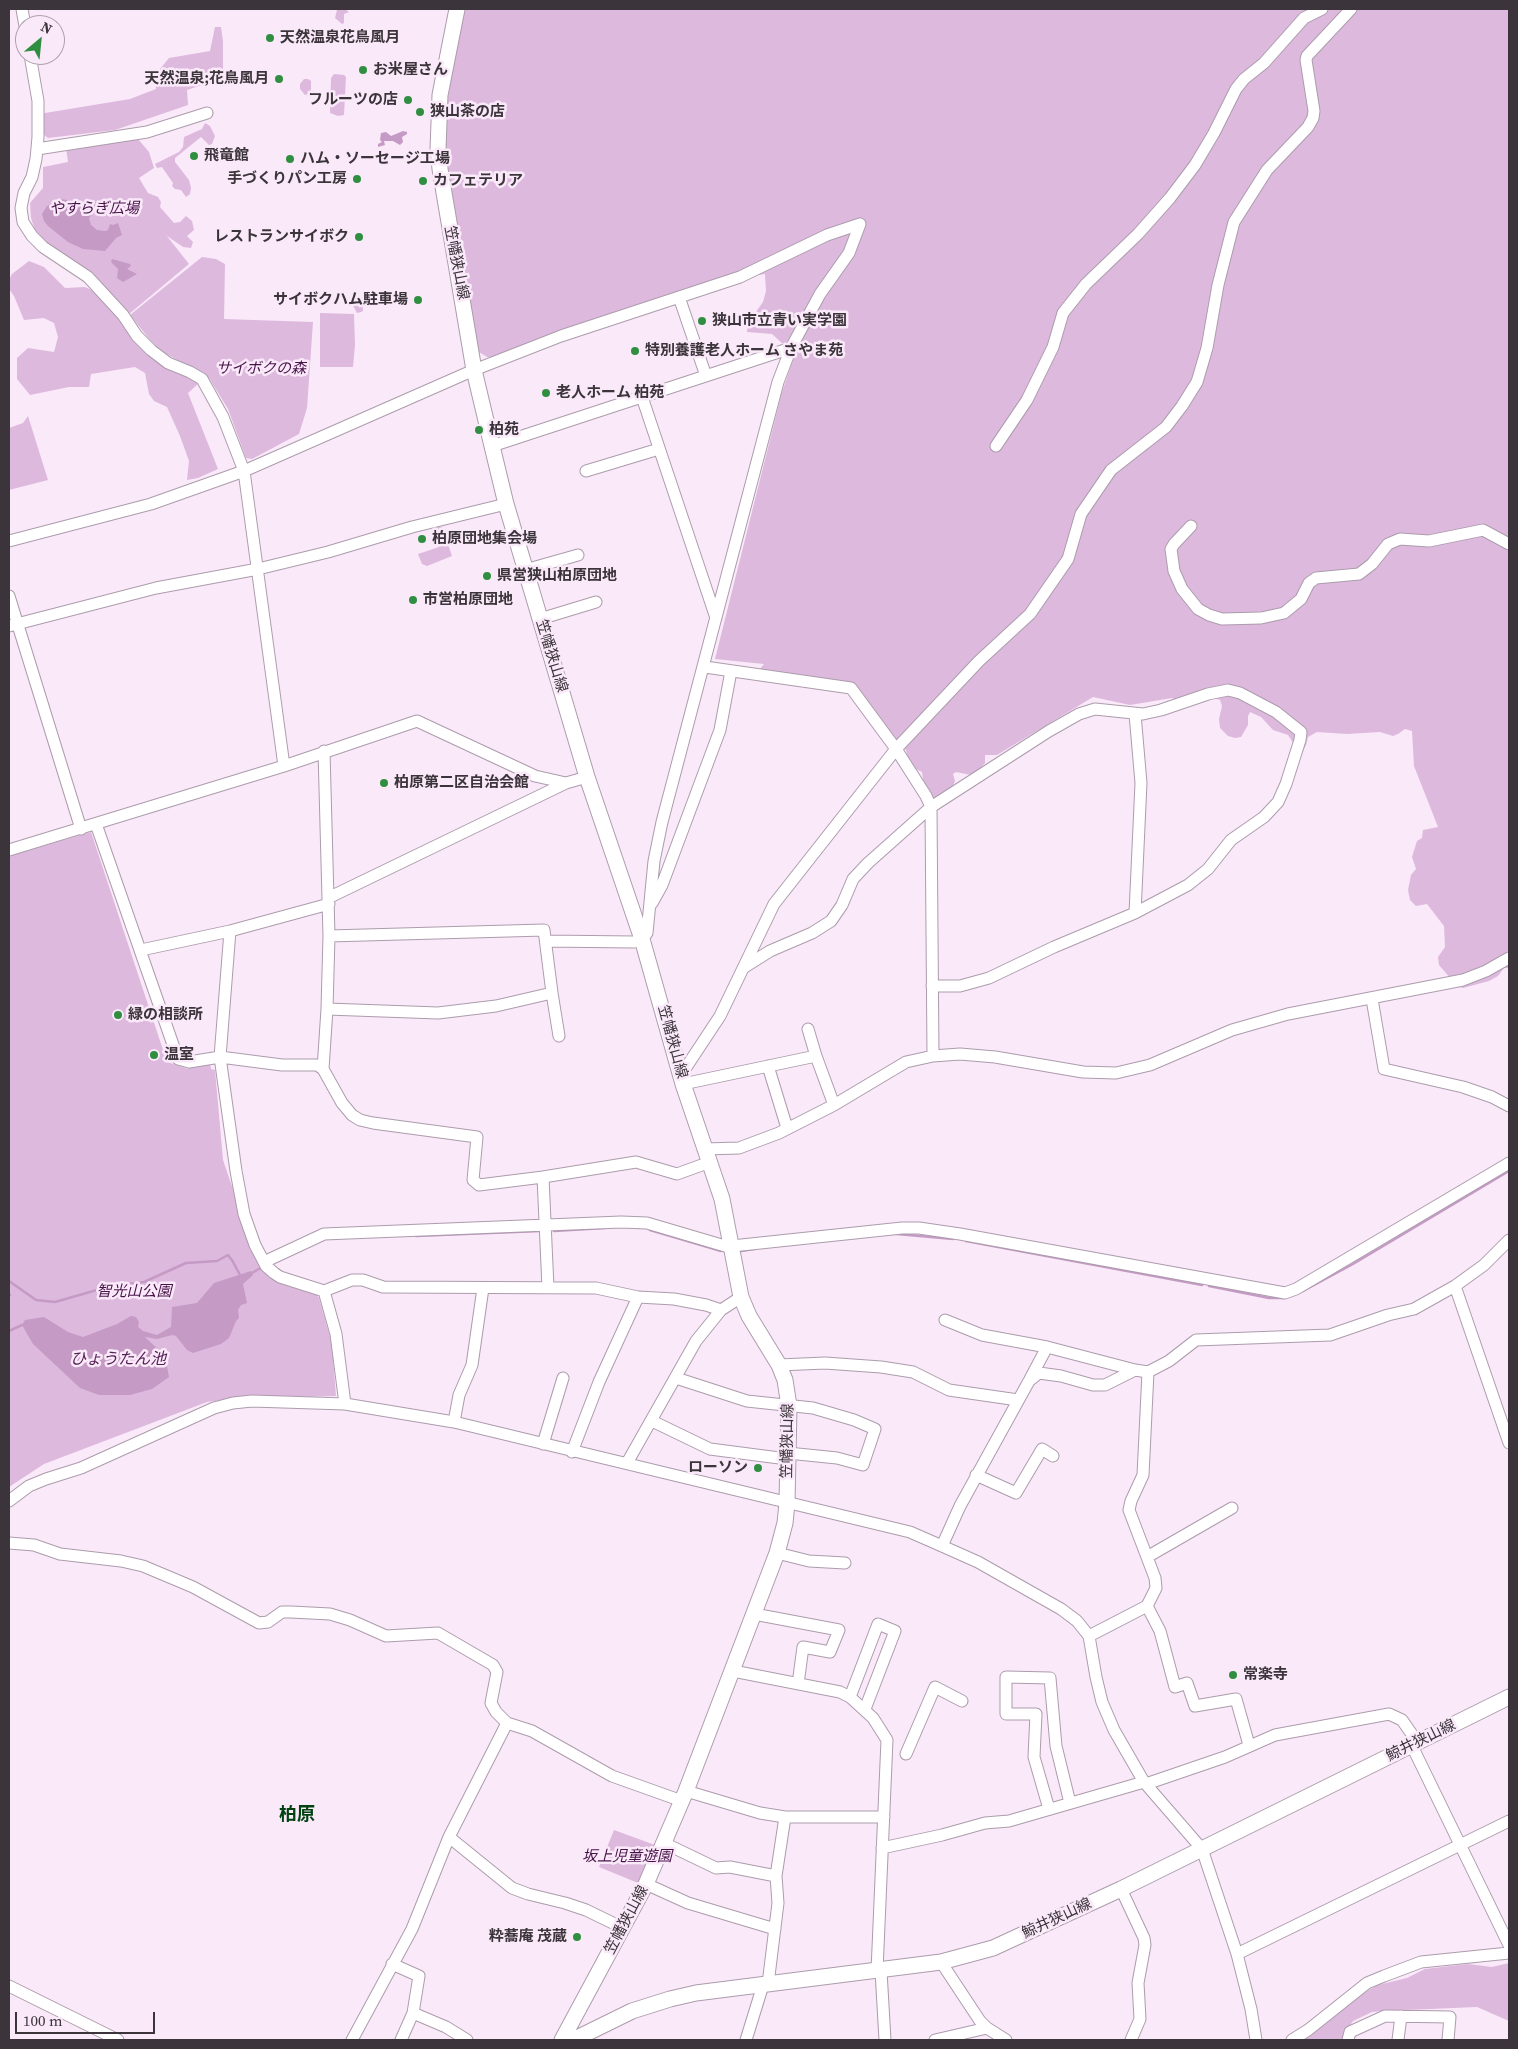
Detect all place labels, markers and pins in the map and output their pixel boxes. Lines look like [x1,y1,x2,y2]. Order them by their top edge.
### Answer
place label: 天然温泉花鳥風月 [280,29,400,47]
marker: 天然温泉花鳥風月 [264,32,276,44]
place label: お米屋さん [373,61,448,79]
marker: お米屋さん [357,64,369,76]
place label: 天然温泉;花鳥風月 [145,70,269,88]
marker: 天然温泉;花鳥風月 [273,73,285,85]
place label: フルーツの店 [308,91,398,109]
marker: フルーツの店 [402,94,414,106]
place label: 狭山茶の店 [430,103,505,121]
marker: 狭山茶の店 [414,106,426,118]
place label: 飛竜館 [204,147,249,165]
marker: 飛竜館 [188,150,200,162]
place label: ハム・ソーセージ工場 [300,150,450,168]
marker: ハム・ソーセージ工場 [284,153,296,165]
place label: 手づくりパン工房 [227,170,347,188]
place label: カフェテリア [433,172,523,190]
marker: 手づくりパン工房 [351,173,363,185]
marker: カフェテリア [417,175,429,187]
place label: レストランサイボク [214,228,349,246]
marker: レストランサイボク [353,231,365,243]
place label: サイボクハム駐車場 [273,291,408,309]
marker: サイボクハム駐車場 [412,294,424,306]
place label: 狭山市立青い実学園 [712,312,847,330]
marker: 狭山市立青い実学園 [696,315,708,327]
place label: 特別養護老人ホーム さやま苑 [645,342,843,360]
marker: 特別養護老人ホーム さやま苑 [629,345,641,357]
place label: 老人ホーム 柏苑 [556,384,664,402]
marker: 老人ホーム 柏苑 [540,387,552,399]
place label: 柏苑 [489,421,519,439]
marker: 柏苑 [473,424,485,436]
place label: 柏原団地集会場 [432,530,537,548]
marker: 柏原団地集会場 [416,533,428,545]
place label: 県営狭山柏原団地 [497,567,617,585]
marker: 県営狭山柏原団地 [481,570,493,582]
place label: 市営柏原団地 [423,591,513,609]
marker: 市営柏原団地 [407,594,419,606]
place label: 柏原第二区自治会館 [394,774,529,792]
marker: 柏原第二区自治会館 [378,777,390,789]
place label: 緑の相談所 [128,1006,203,1024]
marker: 緑の相談所 [112,1009,124,1021]
place label: 温室 [164,1046,194,1064]
marker: 温室 [148,1049,160,1061]
place label: ローソン [688,1459,748,1477]
marker: ローソン [752,1462,764,1474]
place label: 常楽寺 [1243,1666,1288,1684]
marker: 常楽寺 [1227,1669,1239,1681]
place label: 粋蕎庵 茂蔵 [489,1928,567,1946]
marker: 粋蕎庵 茂蔵 [571,1931,583,1943]

